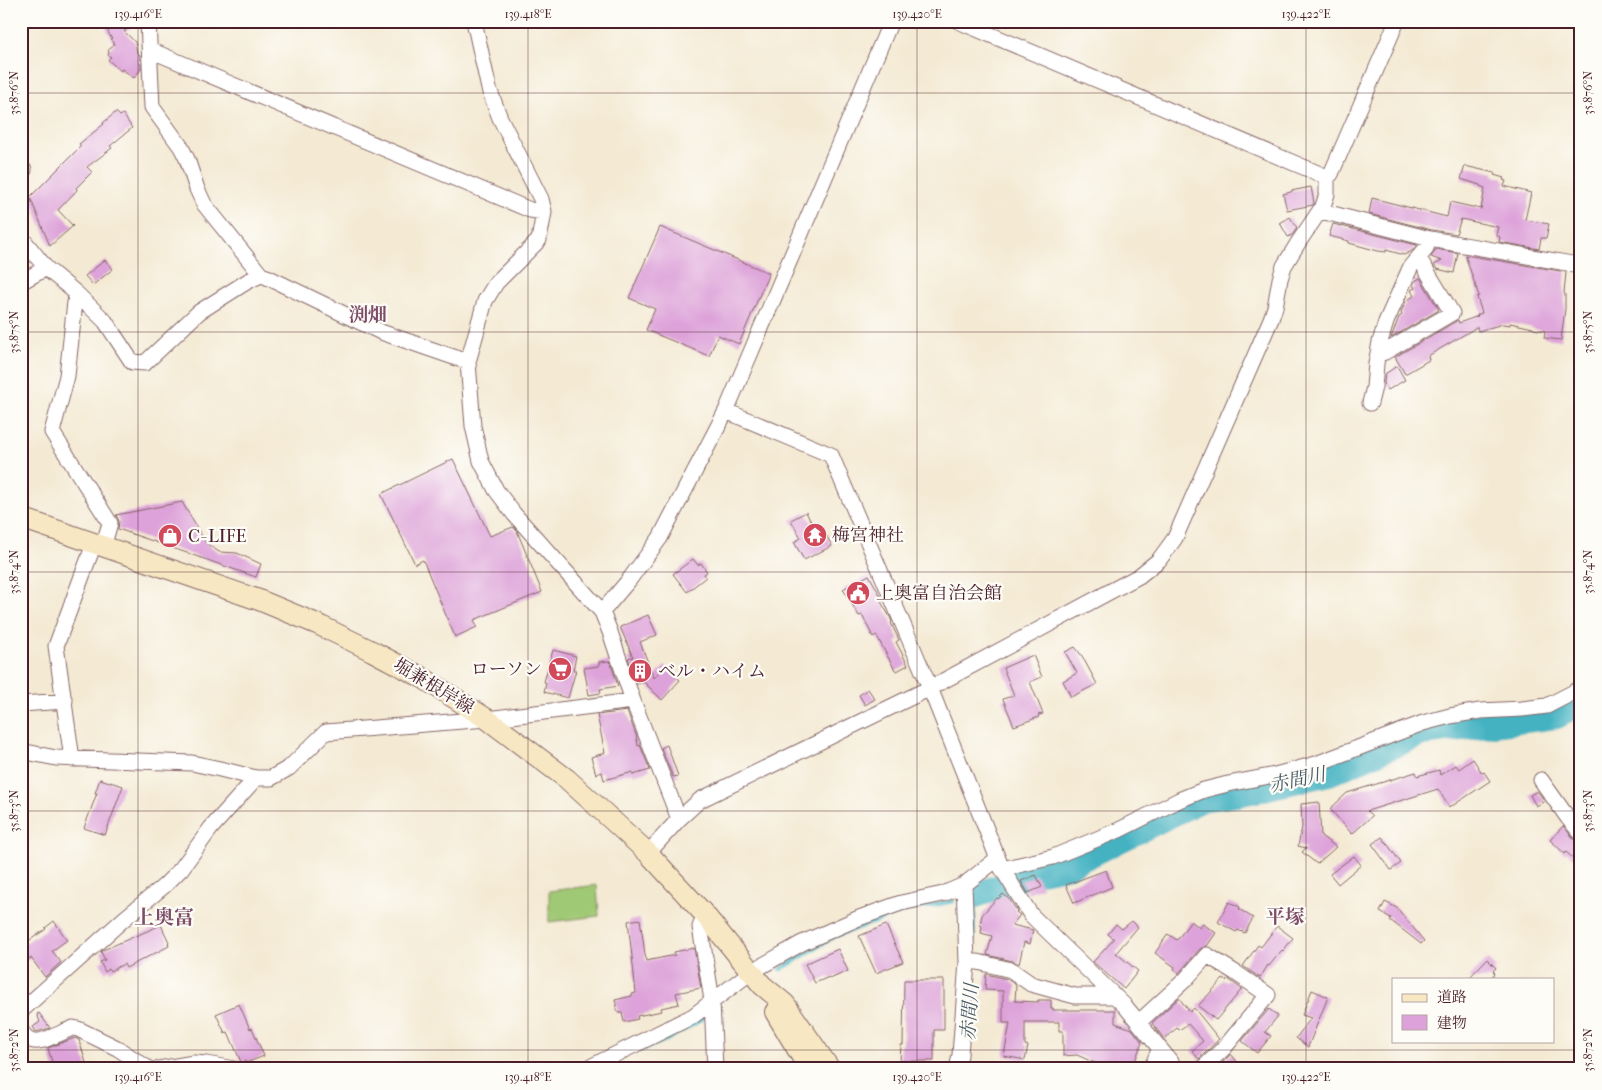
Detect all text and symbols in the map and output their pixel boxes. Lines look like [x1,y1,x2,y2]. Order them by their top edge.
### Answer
text: 139.416°E [114,7,162,21]
text: 139.418°E [504,7,552,21]
text: 139.420°E [892,7,942,21]
text: 139.422°E [1281,7,1331,21]
text: 35.876°N [7,71,21,115]
text: 35.876°N [1581,71,1595,115]
district label: 渕畑 [349,304,387,326]
text: 35.875°N [7,311,21,353]
text: 35.875°N [1581,311,1595,353]
temple icon: 梅宮神社 [802,522,828,548]
shop icon: C−LIFE [157,523,183,549]
place label: 梅宮神社 [832,525,904,546]
place label: C−LIFE [188,526,246,547]
text: 35.874°N [7,550,21,594]
text: 35.874°N [1581,550,1595,594]
public building icon: 上奥富自治会館 [845,580,871,606]
place label: 上奥富自治会館 [876,583,1002,604]
street label: 堀兼根岸線 [390,654,478,719]
supermarket icon: ローソン [547,656,573,682]
building icon: ベル・ハイム [627,658,653,684]
place label: ローソン [471,659,542,680]
place label: ベル・ハイム [658,661,766,682]
water label: 赤間川 [1267,763,1329,797]
text: 35.873°N [7,790,21,832]
text: 35.873°N [1581,790,1595,832]
district label: 上奥富 [134,906,194,929]
district label: 平塚 [1266,906,1304,928]
legend [1392,978,1554,1042]
water label: 赤間川 [957,981,983,1041]
text: 道路 [1437,988,1467,1006]
text: 建物 [1437,1014,1467,1032]
text: 35.872°N [7,1028,21,1072]
text: 35.872°N [1581,1028,1595,1072]
text: 139.416°E [114,1070,162,1084]
text: 139.418°E [504,1070,552,1084]
text: 139.420°E [892,1070,942,1084]
text: 139.422°E [1281,1070,1331,1084]

